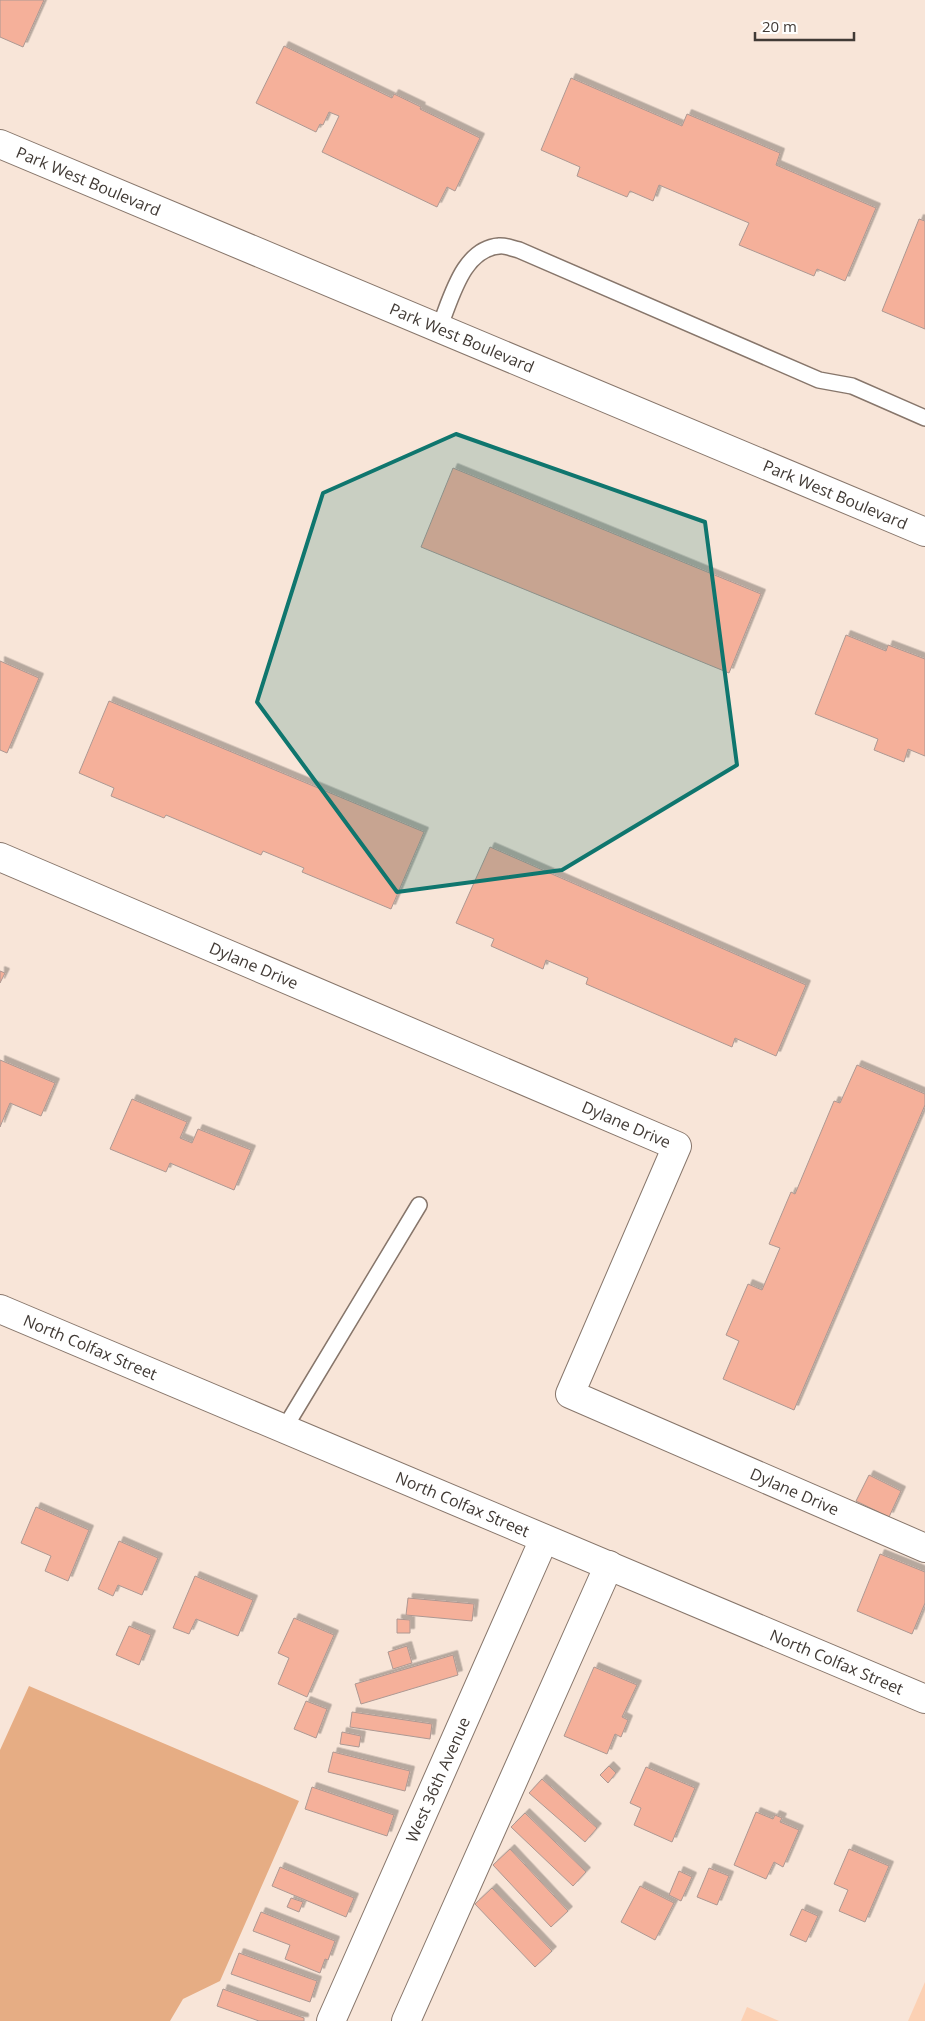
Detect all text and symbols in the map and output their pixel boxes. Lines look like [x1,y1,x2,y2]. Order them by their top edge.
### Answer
scale bar [755,10,854,42]
text: 20 m [762,16,797,36]
street label: Park West Boulevard [13,141,164,221]
street label: Park West Boulevard [386,298,538,378]
street label: Park West Boulevard [760,454,911,535]
street label: Dylane Drive [206,937,302,994]
street label: Dylane Drive [578,1096,674,1153]
street label: North Colfax Street [20,1309,161,1385]
street label: Dylane Drive [747,1462,842,1520]
street label: North Colfax Street [392,1466,533,1542]
street label: North Colfax Street [766,1624,907,1700]
street label: West 36th Avenue [400,1713,475,1846]

